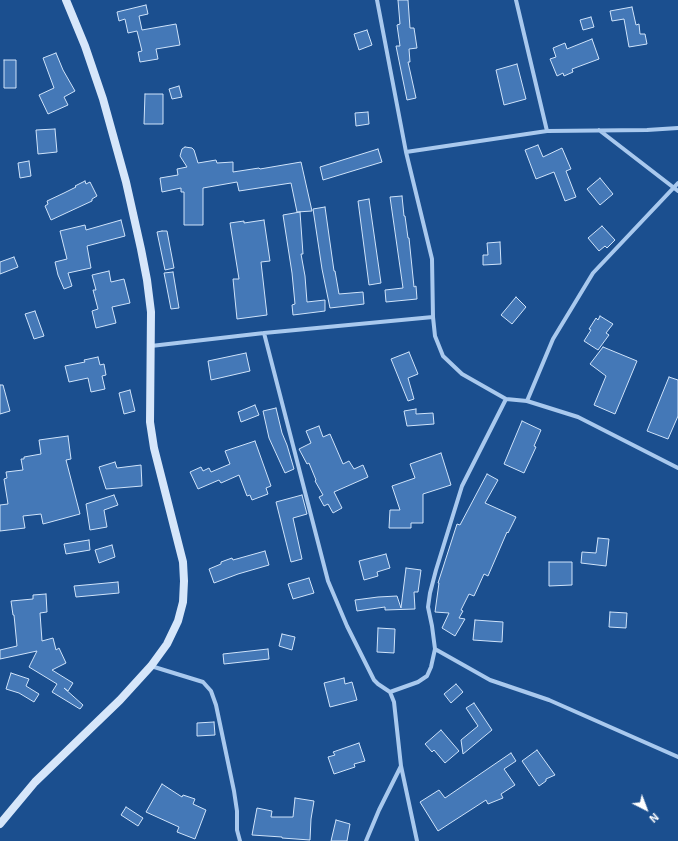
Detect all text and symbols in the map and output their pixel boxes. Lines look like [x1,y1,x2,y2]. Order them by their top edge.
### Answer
north arrow [626,789,666,829]
text: N [647,811,662,826]

